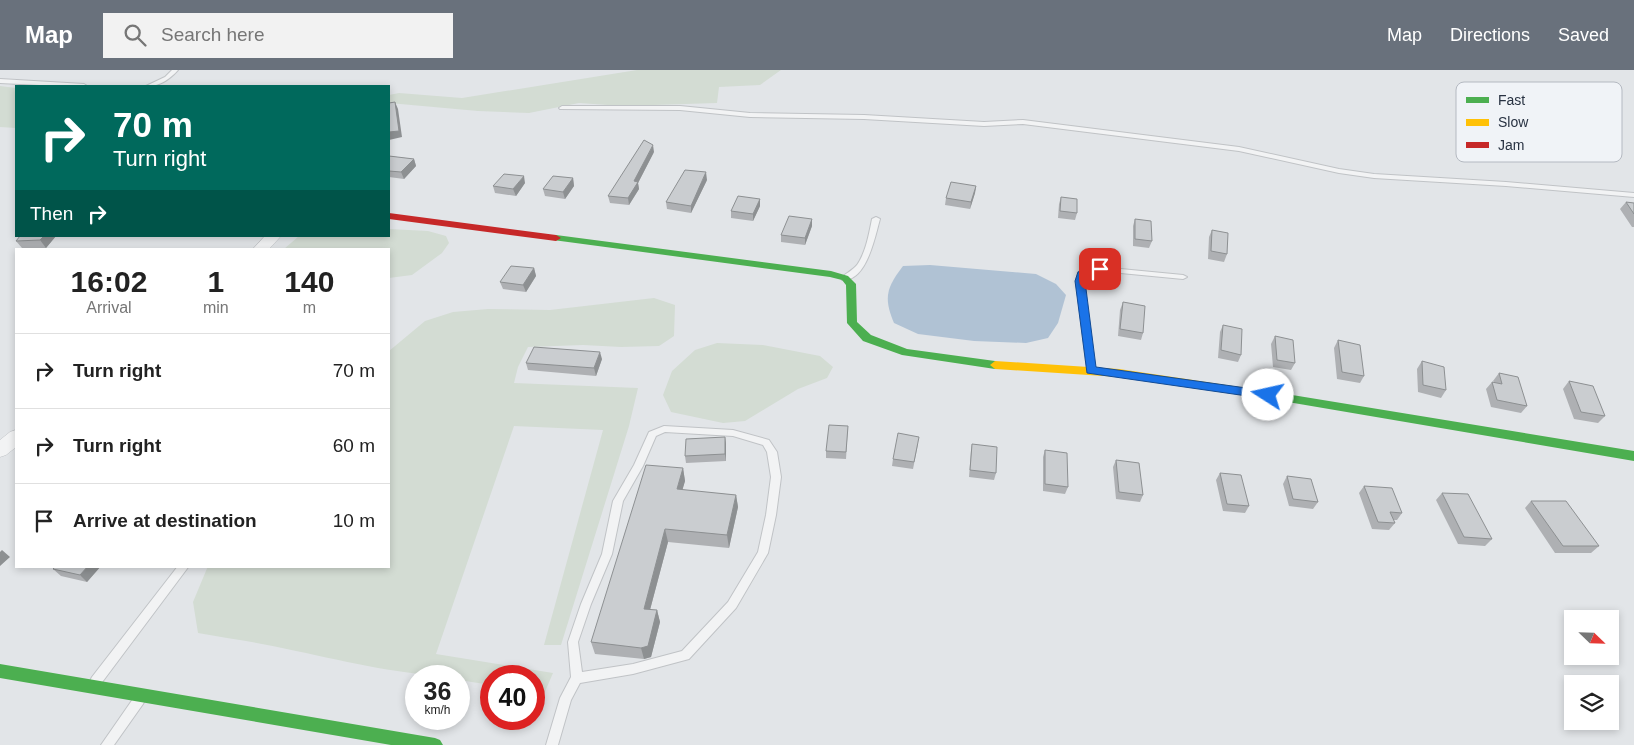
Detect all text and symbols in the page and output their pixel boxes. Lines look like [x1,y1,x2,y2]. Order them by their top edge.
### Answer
search box [103,13,453,58]
text: Map [25,21,73,48]
icon: search [121,21,149,49]
text: Search here [161,24,265,45]
text: Map [1387,25,1422,45]
text: Directions [1450,25,1530,45]
text: Saved [1558,25,1609,45]
legend [1456,82,1622,162]
text: Fast [1498,92,1525,108]
icon: right [30,105,95,170]
text: 70 m [113,105,193,144]
text: Slow [1498,114,1529,130]
text: Jam [1498,137,1524,153]
text: Turn right [113,146,206,171]
icon: right [83,200,111,228]
text: Then [30,203,73,224]
pin [1079,248,1121,290]
icon: arrive [1086,255,1114,283]
text: 16:02 [71,265,147,298]
text: 1 [207,265,224,298]
text: 140 [284,265,334,298]
text: Arrival [86,299,132,316]
text: min [203,299,229,316]
text: m [303,299,316,316]
icon: right [30,357,58,385]
text: Turn right [73,360,161,381]
text: 70 m [333,360,375,381]
position arrow [1241,368,1293,420]
icon: right [30,432,58,460]
text: Turn right [73,435,161,456]
text: 60 m [333,435,375,456]
icon: arrive [30,507,58,535]
text: Arrive at destination [73,510,257,531]
text: 10 m [333,510,375,531]
north arrow [1564,610,1619,665]
map controls [1564,610,1619,730]
speed limit sign: 40 [480,665,545,730]
button: layers [1564,675,1619,730]
text: 36 [424,677,451,705]
text: km/h [424,703,451,717]

